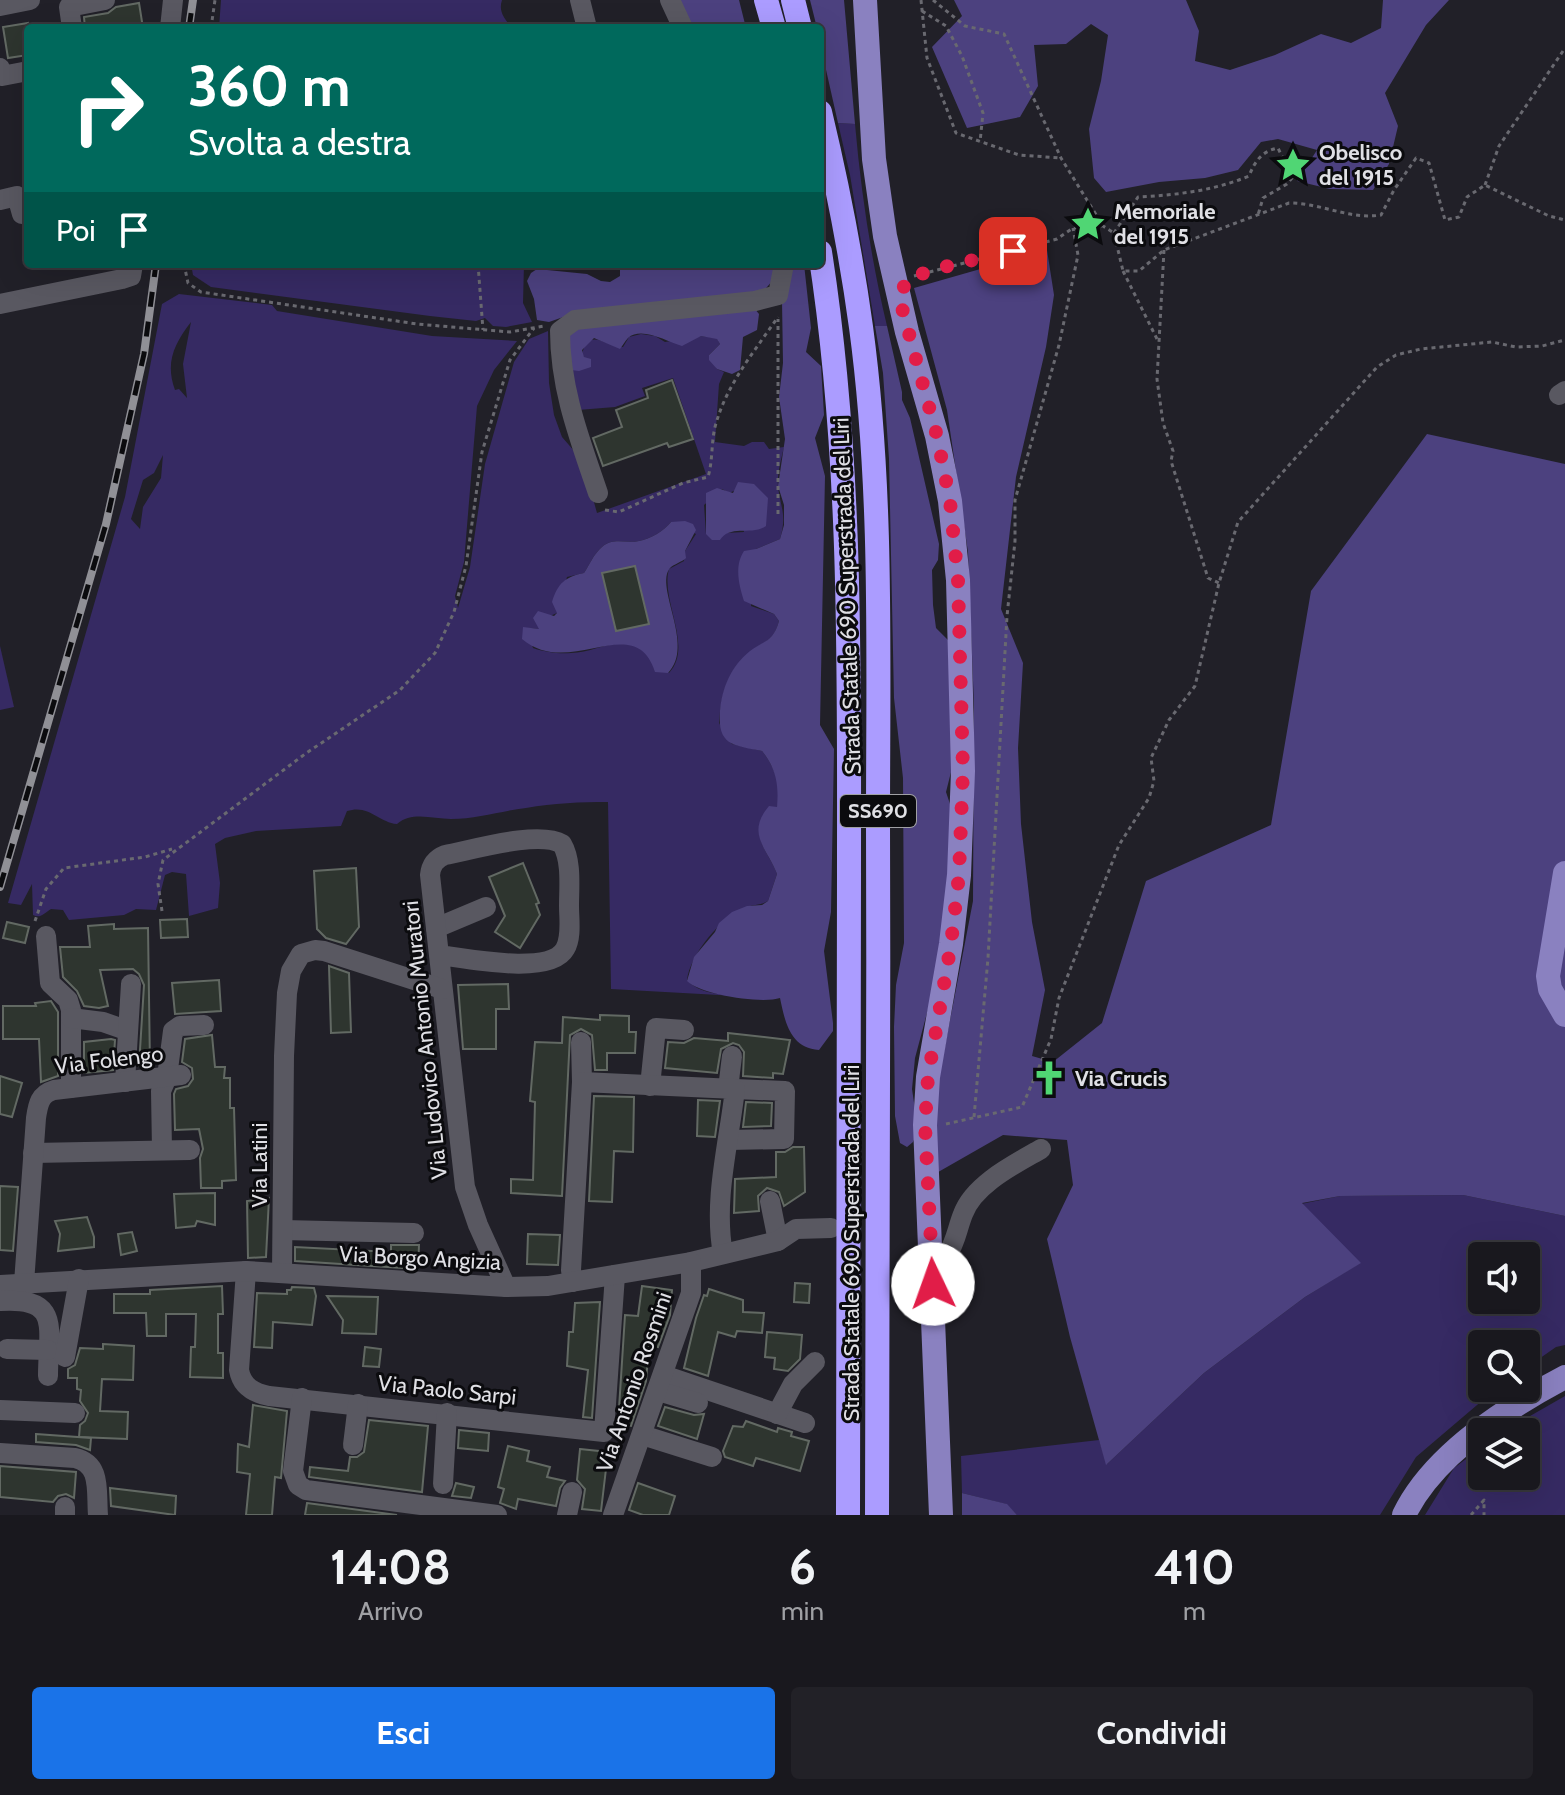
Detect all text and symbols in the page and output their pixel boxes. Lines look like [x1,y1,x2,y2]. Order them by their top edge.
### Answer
text: 360 m [188,52,350,120]
icon: right [56,56,160,160]
text: Svolta a destra [188,120,411,164]
place label: Obelisco del 1915 [1319,139,1402,191]
place icon: Obelisco del 1915 [1274,146,1312,184]
place label: Memoriale del 1915 [1114,198,1216,250]
place icon: Memoriale del 1915 [1069,205,1107,243]
icon: arrive [112,208,156,252]
text: Poi [56,212,96,249]
pin [979,217,1047,285]
icon: arrive [991,229,1035,273]
street label: Strada Statale 690 Superstrada del Liri [827,417,867,775]
road number: SS690 [840,795,916,827]
street label: Via Ludovico Antonio Muratori [397,899,453,1181]
street label: Via Folengo [53,1040,165,1080]
church icon: Via Crucis [1030,1059,1068,1097]
street label: Strada Statale 690 Superstrada del Liri [838,1064,865,1422]
place label: Via Crucis [1075,1065,1167,1092]
street label: Via Latini [246,1123,273,1207]
street label: Via Borgo Angizia [338,1240,502,1276]
position arrow [891,1242,975,1326]
map controls [1468,1242,1540,1490]
button: sound [1468,1242,1540,1314]
street label: Via Antonio Rosmini [591,1288,677,1476]
button: search [1468,1330,1540,1402]
street label: Via Paolo Sarpi [377,1369,517,1411]
button: layers [1468,1418,1540,1490]
text: 14:08 [330,1538,451,1596]
text: 6 [789,1538,816,1596]
text: 410 [1154,1538,1235,1596]
text: Arrivo [358,1595,423,1627]
text: min [781,1595,824,1627]
text: m [1183,1595,1206,1627]
button: Esci [32,1687,775,1779]
button: Condividi [791,1687,1533,1779]

